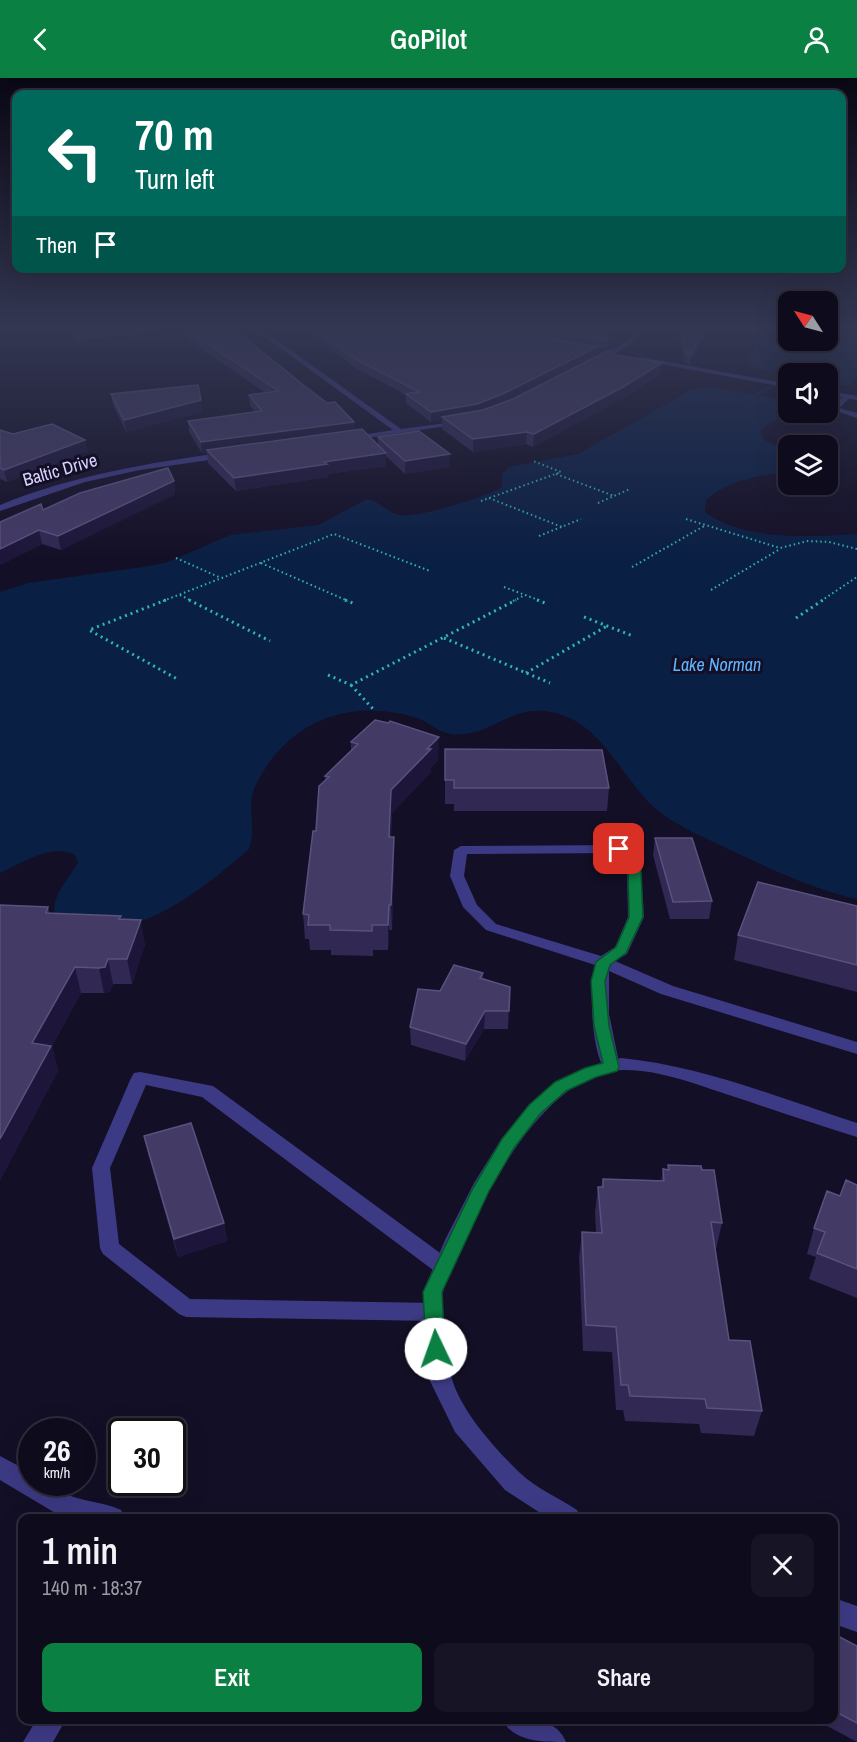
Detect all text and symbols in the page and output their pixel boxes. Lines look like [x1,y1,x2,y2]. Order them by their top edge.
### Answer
text: GoPilot [390,21,467,57]
icon: back [24,23,57,56]
icon: person [800,23,833,56]
text: 70 m [135,107,214,163]
icon: left [36,114,114,192]
text: Turn left [135,161,214,197]
icon: arrive [89,228,122,261]
text: Then [36,230,77,260]
north arrow [778,291,838,351]
map controls [778,291,838,495]
button: sound [778,363,838,423]
button: layers [778,435,838,495]
street label: Baltic Drive [20,447,100,492]
water label: Lake Norman [673,652,761,677]
pin [593,823,644,874]
icon: arrive [602,832,635,865]
position arrow [404,1317,468,1381]
speed limit sign: 30 [108,1418,186,1496]
text: 26 [43,1430,71,1470]
text: km/h [44,1462,70,1483]
text: 1 min [42,1527,118,1575]
button: close [751,1534,814,1597]
text: 140 m · 18:37 [42,1574,142,1601]
button: Exit [42,1643,422,1712]
button: Share [434,1643,814,1712]

